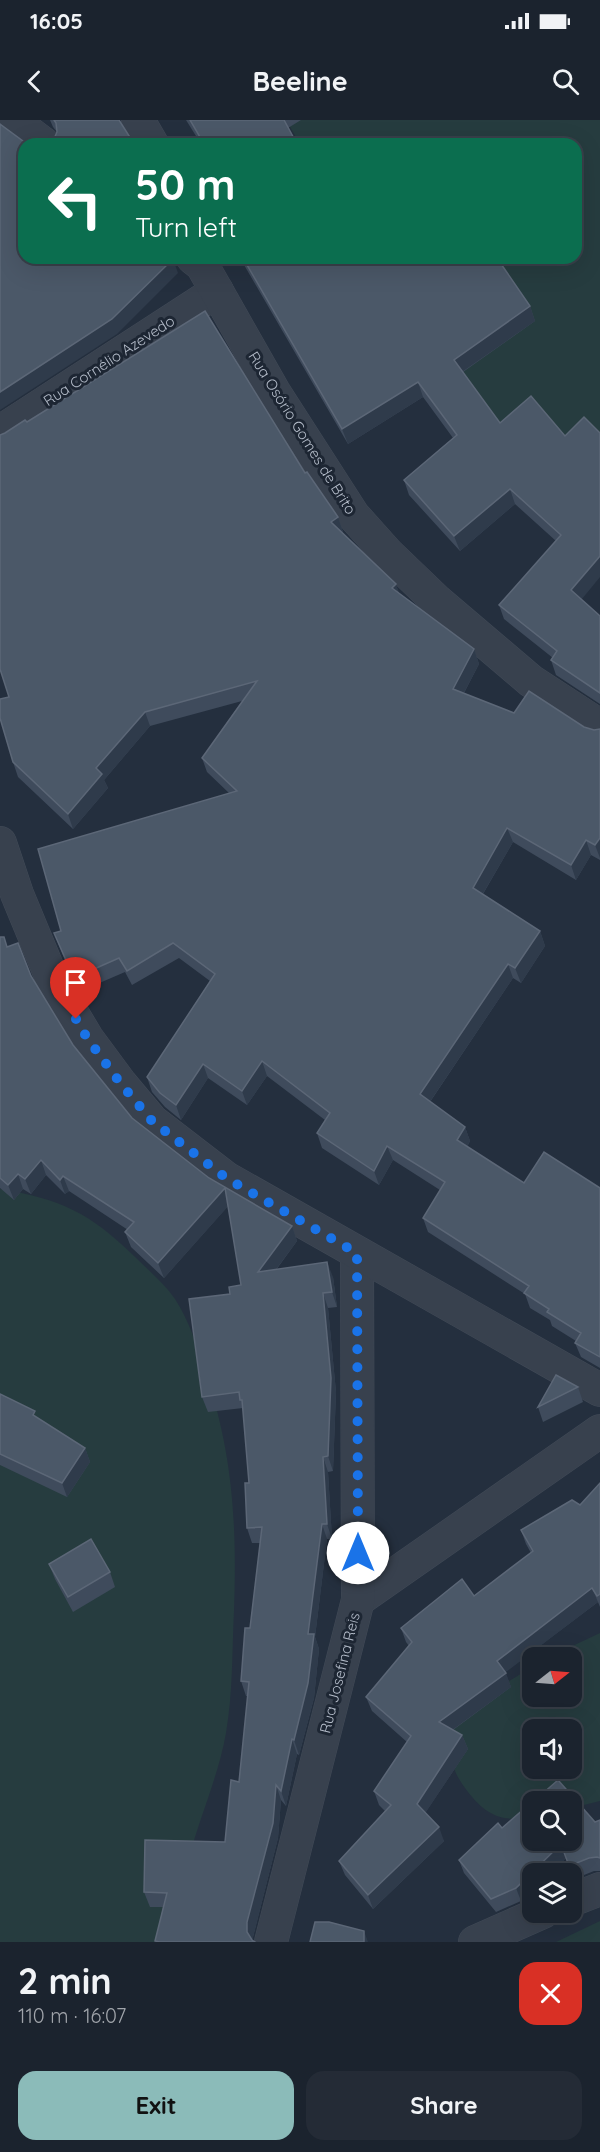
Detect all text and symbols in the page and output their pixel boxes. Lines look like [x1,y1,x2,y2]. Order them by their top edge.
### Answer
text: 16:05 [30,7,83,35]
text: Beeline [252,64,348,98]
icon: back [18,65,51,98]
icon: search [549,65,582,98]
text: 50 m [135,158,235,211]
icon: left [36,162,114,240]
text: Turn left [135,210,237,244]
street label: Rua Cornélio Azevedo [39,311,178,410]
street label: Rua Osório Gomes de Brito [244,348,360,518]
pin [50,957,101,1019]
icon: arrive [59,966,92,999]
position arrow [326,1521,390,1585]
street label: Rua Josefina Reis [315,1610,364,1735]
north arrow [522,1647,582,1707]
map controls [522,1647,582,1923]
button: sound [522,1719,582,1779]
button: search [522,1791,582,1851]
button: layers [522,1863,582,1923]
text: 2 min [18,1958,112,2003]
button: close [519,1962,582,2025]
text: 110 m · 16:07 [18,2003,126,2028]
button: Exit [18,2071,294,2140]
button: Share [306,2071,582,2140]

